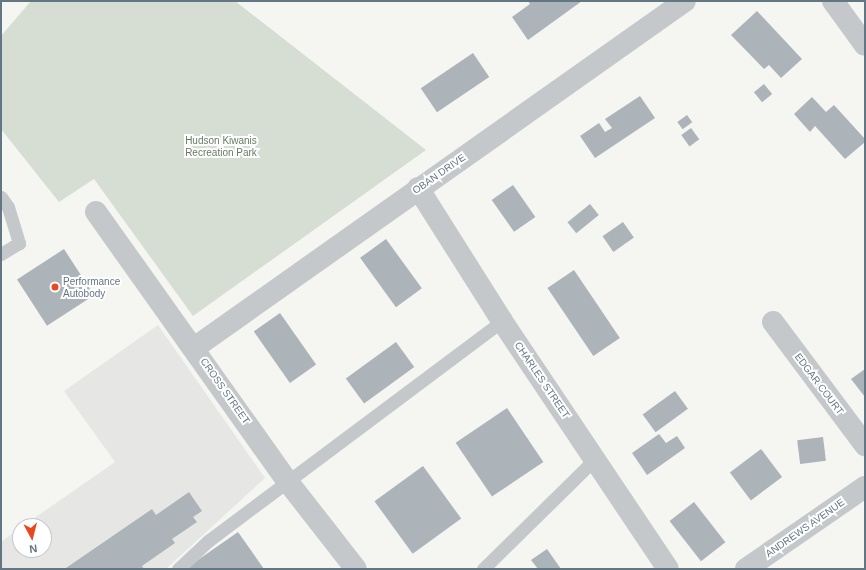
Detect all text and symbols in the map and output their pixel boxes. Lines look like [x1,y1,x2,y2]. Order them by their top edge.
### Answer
park label: Hudson Kiwanis Recreation Park [185,134,257,158]
street label: OBAN DRIVE [410,151,468,197]
place label: Performance Autobody [63,275,120,298]
marker: Performance Autobody [50,282,60,292]
street label: CHARLES STREET [512,340,572,420]
street label: EDGAR COURT [792,351,846,417]
street label: CROSS STREET [198,356,252,426]
street label: ANDREWS AVENUE [763,496,847,560]
north arrow [12,518,52,558]
text: N [29,542,38,555]

